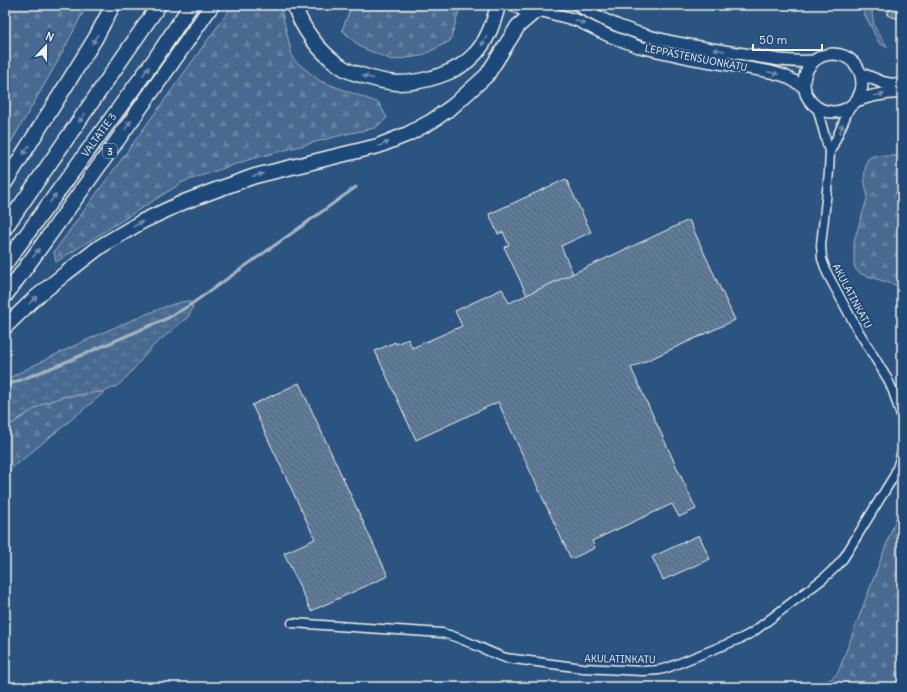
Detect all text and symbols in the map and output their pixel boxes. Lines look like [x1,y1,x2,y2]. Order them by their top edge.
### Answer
one-way arrow [575,20,587,26]
north arrow [26,26,66,66]
scale bar [753,26,822,52]
text: N [44,29,56,45]
text: 50 m [759,32,788,47]
one-way arrow [91,33,98,45]
one-way arrow [480,35,487,47]
street label: LEPPÄSTENSUONKATU [644,42,748,74]
one-way arrow [713,47,725,53]
one-way arrow [142,66,150,76]
one-way arrow [767,70,779,76]
one-way arrow [362,74,374,80]
one-way arrow [873,92,885,98]
street label: VALTATIE 3 [79,111,119,159]
one-way arrow [78,113,86,123]
one-way arrow [124,119,132,130]
one-way arrow [838,123,844,135]
one-way arrow [379,140,391,146]
one-way arrow [23,144,30,156]
road number: 3 [103,144,117,158]
one-way arrow [253,172,265,178]
one-way arrow [49,193,57,204]
one-way arrow [132,221,144,228]
one-way arrow [32,248,40,258]
street label: AKULATINKATU [829,261,875,331]
one-way arrow [28,295,38,305]
street label: AKULATINKATU [584,652,656,666]

